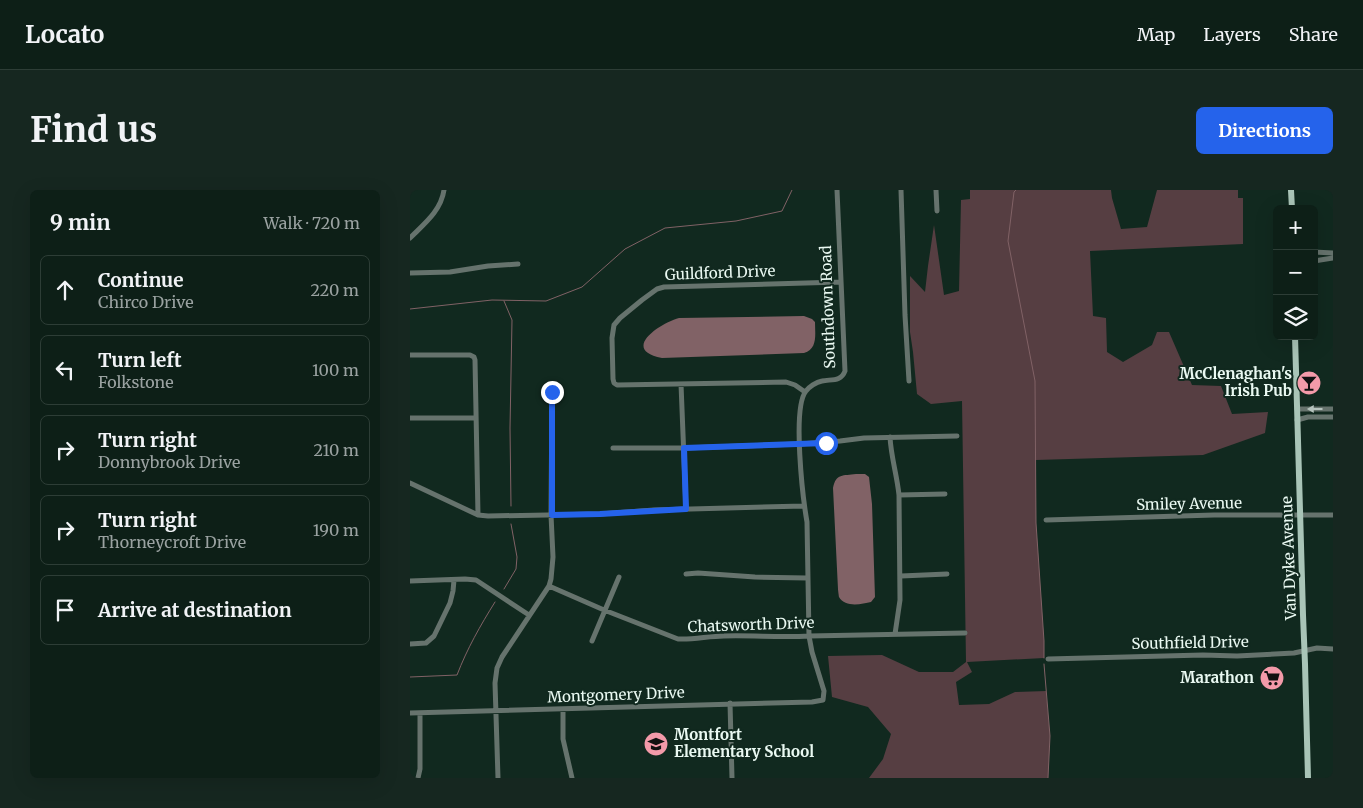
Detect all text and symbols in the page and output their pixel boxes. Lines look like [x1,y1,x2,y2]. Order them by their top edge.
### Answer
text: Locato [25,19,104,50]
text: Map [1137,23,1175,46]
text: Layers [1203,23,1261,46]
text: Share [1289,23,1338,46]
button: Directions [1196,107,1333,154]
text: Find us [30,108,157,152]
map controls [1273,205,1318,340]
button: + [1273,205,1318,250]
text: 9 min [50,209,110,236]
text: Walk · 720 m [263,213,360,233]
street label: Southdown Road [816,245,839,369]
button: − [1273,250,1318,295]
street label: Guildford Drive [664,261,776,284]
text: Continue [98,268,184,292]
icon: ahead [51,276,79,304]
text: 220 m [311,280,359,300]
text: Chirco Drive [98,292,194,312]
button: layers [1273,295,1318,340]
text: Turn left [98,348,182,372]
icon: left [51,356,79,384]
text: 100 m [312,360,359,380]
place label: McClenaghan's Irish Pub [1179,364,1292,400]
bar icon: McClenaghan's Irish Pub [1296,370,1322,396]
text: Folkstone [98,372,174,392]
route end [541,381,564,404]
one-way arrow [1307,405,1323,413]
text: Turn right [98,428,197,452]
route start [815,432,838,455]
icon: right [51,436,79,464]
text: 210 m [314,440,359,460]
text: Donnybrook Drive [98,452,240,472]
street label: Smiley Avenue [1136,493,1242,514]
street label: Van Dyke Avenue [1277,496,1300,621]
text: Turn right [98,508,197,532]
icon: right [51,516,79,544]
text: 190 m [313,520,359,540]
text: Thorneycroft Drive [98,532,246,552]
icon: arrive [51,596,79,624]
text: Arrive at destination [98,598,292,622]
street label: Chatsworth Drive [687,613,815,636]
street label: Southfield Drive [1131,632,1249,653]
supermarket icon: Marathon [1259,665,1285,691]
place label: Marathon [1180,668,1254,687]
street label: Montgomery Drive [547,683,685,706]
place label: Montfort Elementary School [674,725,814,761]
school or university icon: Montfort Elementary School [643,731,669,757]

